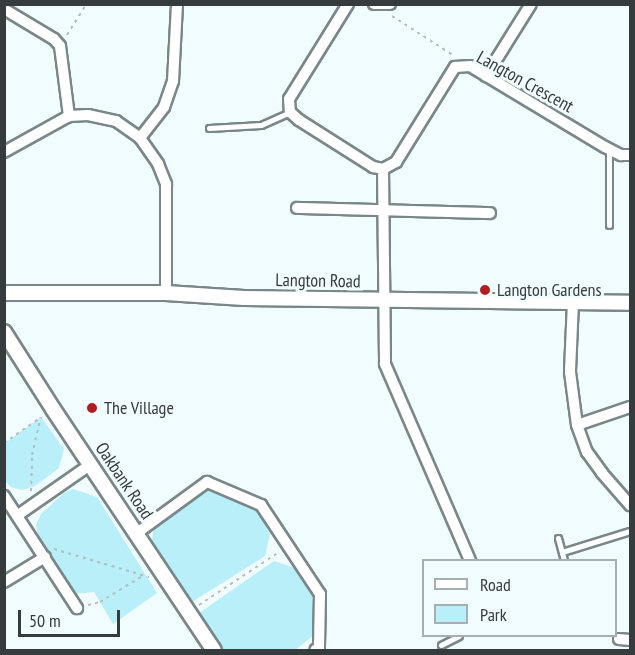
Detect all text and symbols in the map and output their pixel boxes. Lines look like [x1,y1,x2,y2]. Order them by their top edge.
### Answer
street label: Langton Crescent [473,47,577,117]
street label: Langton Road [275,269,361,293]
place label: Langton Gardens [497,279,602,301]
marker: Langton Gardens [478,283,492,297]
place label: The Village [104,397,174,419]
marker: The Village [85,401,99,415]
street label: Oakbank Road [90,438,158,524]
legend [422,559,617,637]
text: Road [480,573,511,596]
scale bar [21,598,123,636]
text: Park [480,603,507,626]
text: 50 m [29,609,61,632]

